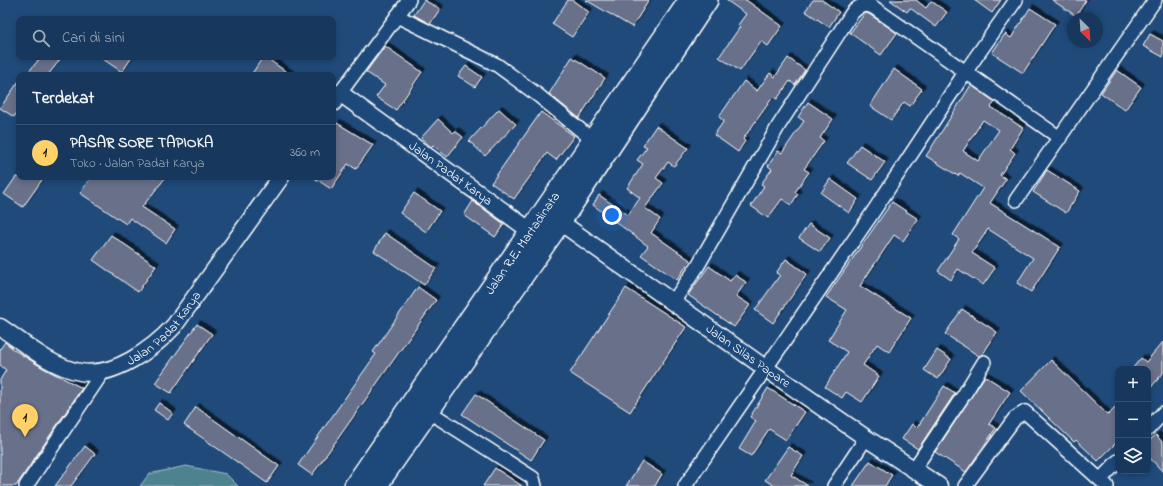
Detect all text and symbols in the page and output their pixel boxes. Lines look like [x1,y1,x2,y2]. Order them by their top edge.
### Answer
north arrow [1067,12,1103,48]
search box [16,16,336,60]
icon: search [30,27,52,49]
text: Cari di sini [62,27,125,49]
text: Terdekat [32,86,94,111]
text: PASAR SORE TAPIOKA [70,132,213,154]
street label: Jalan Padat Karya [405,136,497,210]
text: 1 [43,143,47,162]
text: 360 m [290,143,320,162]
text: Toko · Jalan Padat Karya [70,154,205,173]
street label: Jalan R.E. Martadinata [480,188,565,298]
your location [602,205,622,225]
street label: Jalan Padat Karya [123,287,206,370]
street label: Jalan Silas Papare [702,319,795,393]
map controls [1115,366,1151,474]
button: + [1115,366,1151,402]
button: − [1115,402,1151,438]
pin: 1 [12,404,38,437]
button: layers [1115,438,1151,474]

